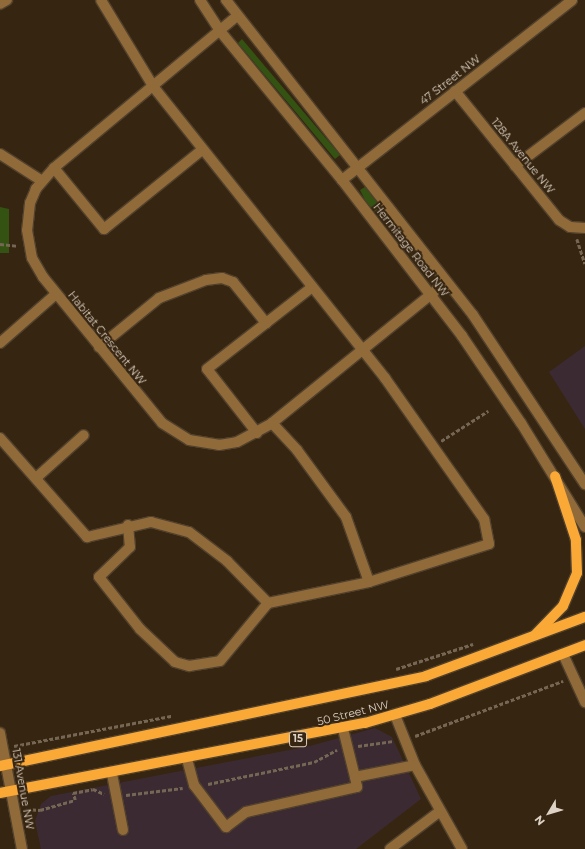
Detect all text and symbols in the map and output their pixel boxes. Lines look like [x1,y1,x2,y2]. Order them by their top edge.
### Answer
street label: 47 Street NW [417,52,483,108]
street label: 128A Avenue NW [488,116,558,196]
street label: Hermitage Road NW [370,201,452,299]
street label: Habitat Crescent NW [65,289,149,387]
street label: 50 Street NW [316,698,390,728]
road number: 15 [289,731,307,747]
street label: 131 Avenue NW [9,747,37,831]
north arrow [529,793,569,833]
text: N [531,813,548,828]

